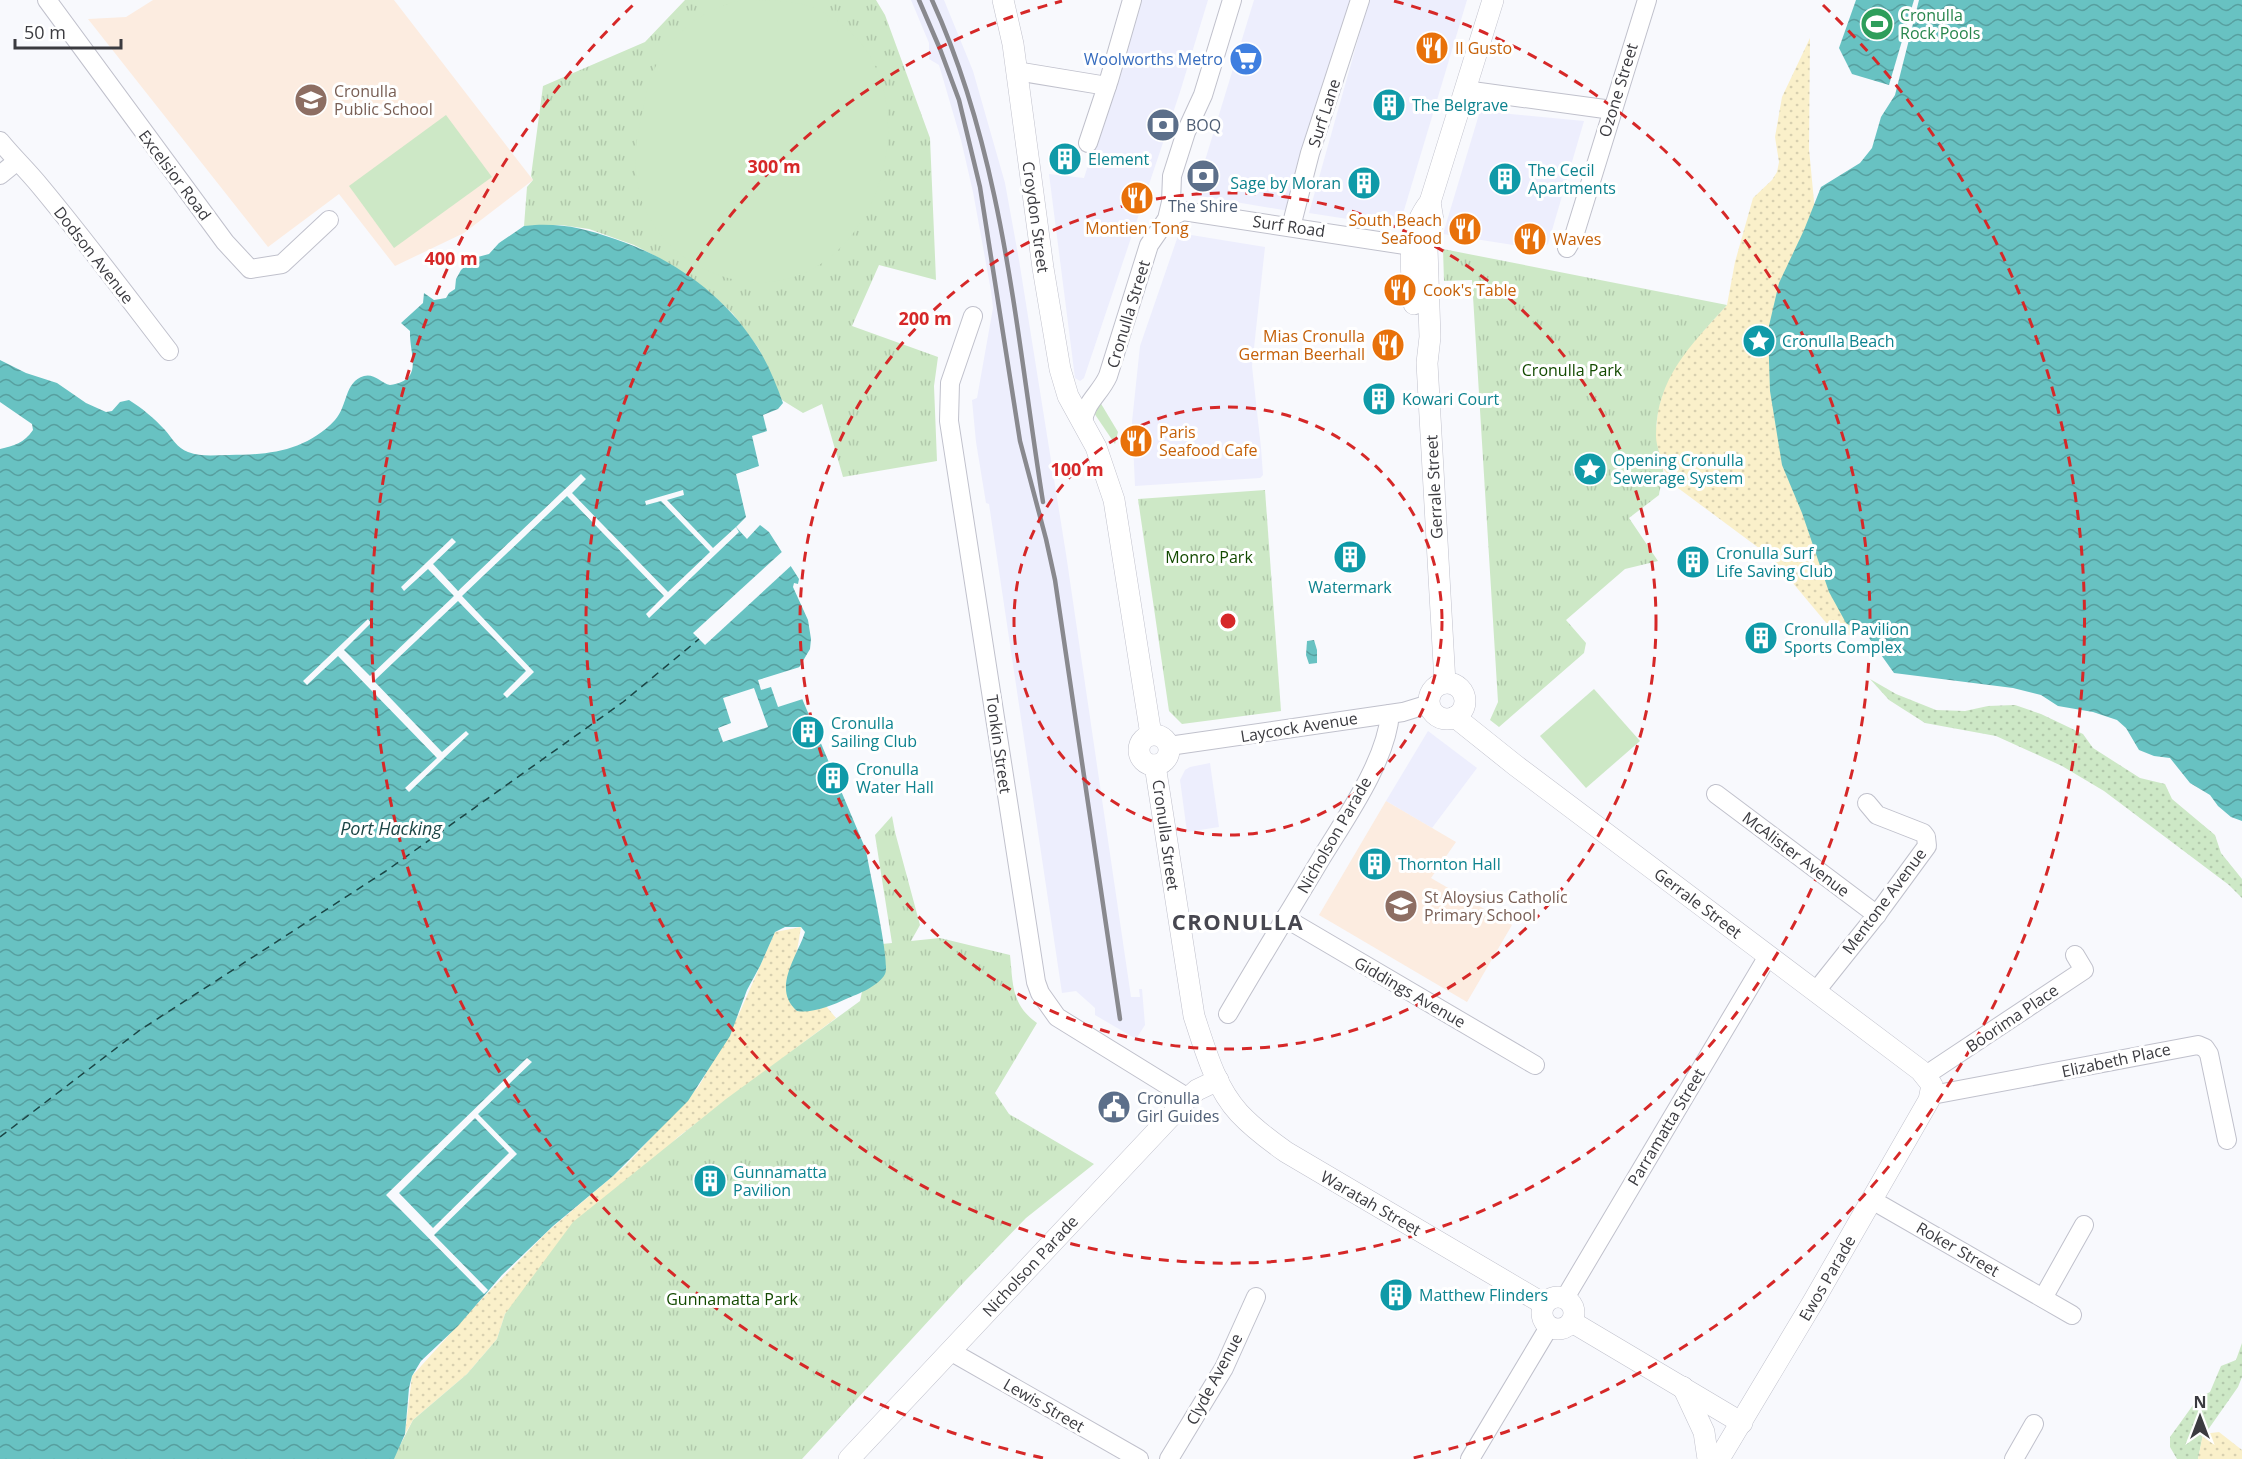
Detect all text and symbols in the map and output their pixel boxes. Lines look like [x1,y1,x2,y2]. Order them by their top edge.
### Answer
place label: Cronulla Rock Pools [1900,4,1980,44]
sports icon: Cronulla Rock Pools [1859,6,1895,42]
scale bar [15,12,122,50]
text: 50 m [24,20,66,44]
restaurant icon: Il Gusto [1414,30,1450,66]
place label: Il Gusto [1455,37,1512,59]
street label: Ozone Street [1593,40,1643,140]
supermarket icon: Woolworths Metro [1228,41,1264,77]
place label: Woolworths Metro [1084,48,1223,70]
street label: Surf Lane [1303,76,1345,150]
place label: Cronulla Public School [334,80,433,120]
school or university icon: Cronulla Public School [293,82,329,118]
building icon: The Belgrave [1371,87,1407,123]
place label: The Belgrave [1412,94,1508,116]
bank icon: BOQ [1145,107,1181,143]
place label: BOQ [1186,114,1221,136]
street label: Excelsior Road [134,125,216,225]
building icon: Element [1047,141,1083,177]
place label: Element [1088,148,1150,170]
text: 300 m [747,154,801,178]
bank icon: The Shire [1185,158,1221,194]
place label: The Cecil Apartments [1528,159,1616,199]
street label: Croydon Street [1017,160,1055,274]
building icon: The Cecil Apartments [1487,161,1523,197]
building icon: Sage by Moran [1346,165,1382,201]
place label: Sage by Moran [1230,172,1341,194]
restaurant icon: Montien Tong [1119,180,1155,216]
place label: The Shire [1168,195,1238,217]
street label: Dodson Avenue [49,202,139,308]
place label: South Beach Seafood [1348,209,1442,249]
street label: Surf Road [1251,210,1327,242]
restaurant icon: South Beach Seafood [1447,211,1483,247]
place label: Montien Tong [1085,217,1189,239]
restaurant icon: Waves [1512,221,1548,257]
place label: Waves [1553,228,1601,250]
text: 400 m [424,246,478,270]
street label: Cronulla Street [1101,257,1155,371]
restaurant icon: Cook's Table [1382,272,1418,308]
place label: Cook's Table [1423,279,1517,301]
text: 200 m [898,306,952,330]
place icon: Cronulla Beach [1741,323,1777,359]
place label: Mias Cronulla German Beerhall [1239,325,1365,365]
restaurant icon: Mias Cronulla German Beerhall [1370,327,1406,363]
place label: Cronulla Beach [1782,330,1895,352]
park label: Cronulla Park [1522,359,1623,381]
building icon: Kowari Court [1361,381,1397,417]
place label: Kowari Court [1402,388,1500,410]
place label: Paris Seafood Cafe [1159,421,1258,461]
restaurant icon: Paris Seafood Cafe [1118,423,1154,459]
street label: Gerrale Street [1420,434,1448,540]
place label: Opening Cronulla Sewerage System [1613,449,1744,489]
place icon: Opening Cronulla Sewerage System [1572,451,1608,487]
text: 100 m [1050,457,1104,481]
building icon: Watermark [1332,539,1368,575]
place label: Cronulla Surf Life Saving Club [1716,542,1833,582]
building icon: Cronulla Surf Life Saving Club [1675,544,1711,580]
park label: Monro Park [1165,546,1253,568]
place label: Watermark [1308,576,1392,598]
centre of rings [1218,611,1238,631]
place label: Cronulla Pavilion Sports Complex [1784,618,1909,658]
building icon: Cronulla Pavilion Sports Complex [1743,620,1779,656]
street label: Tonkin Street [981,693,1017,795]
street label: Laycock Avenue [1239,707,1359,747]
place label: Cronulla Sailing Club [831,712,917,752]
building icon: Cronulla Sailing Club [790,714,826,750]
place label: Cronulla Water Hall [856,758,934,798]
building icon: Cronulla Water Hall [815,760,851,796]
street label: Nicholson Parade [1292,773,1376,897]
street label: Cronulla Street [1147,778,1185,892]
street label: McAlister Avenue [1738,806,1854,902]
water label: Port Hacking [340,816,442,840]
street label: Mentone Avenue [1837,844,1931,958]
building icon: Thornton Hall [1357,846,1393,882]
place label: Thornton Hall [1398,853,1501,875]
street label: Gerrale Street [1650,863,1747,943]
place label: St Aloysius Catholic Primary School [1424,886,1568,926]
school or university icon: St Aloysius Catholic Primary School [1383,888,1419,924]
district label: CRONULLA [1172,906,1304,936]
street label: Giddings Avenue [1350,951,1470,1033]
street label: Boorima Place [1961,979,2063,1057]
street label: Elizabeth Place [2059,1038,2173,1082]
street label: Parramatta Street [1622,1064,1710,1190]
place label: Cronulla Girl Guides [1137,1087,1219,1127]
public building icon: Cronulla Girl Guides [1096,1089,1132,1125]
place label: Gunnamatta Pavilion [733,1161,827,1201]
building icon: Gunnamatta Pavilion [692,1163,728,1199]
street label: Waratah Street [1317,1165,1425,1241]
street label: Nicholson Parade [977,1211,1083,1321]
street label: Roker Street [1913,1216,2004,1282]
street label: Ewos Parade [1794,1231,1860,1325]
building icon: Matthew Flinders [1378,1277,1414,1313]
place label: Matthew Flinders [1419,1284,1548,1306]
park label: Gunnamatta Park [666,1288,798,1310]
street label: Clyde Avenue [1181,1329,1247,1429]
street label: Lewis Street [999,1373,1089,1437]
north arrow [2170,1387,2230,1447]
text: N [2193,1391,2207,1413]

